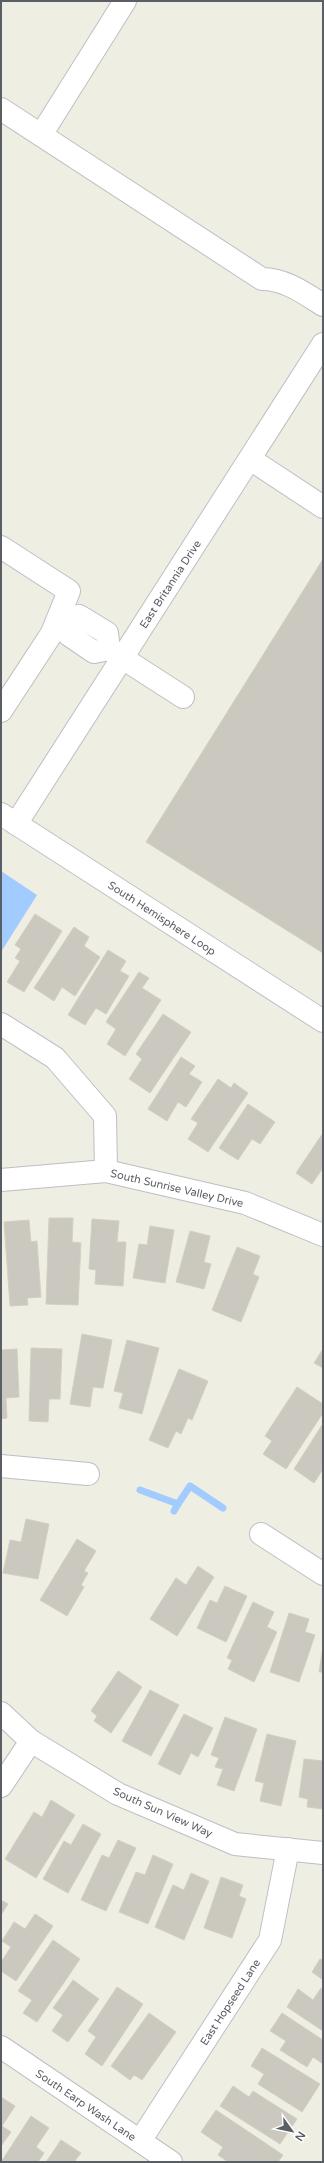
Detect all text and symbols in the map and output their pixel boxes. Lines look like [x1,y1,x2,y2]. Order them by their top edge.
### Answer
street label: East Britannia Drive [137,538,204,631]
street label: South Hemisphere Loop [105,879,218,958]
street label: South Sunrise Valley Drive [109,1167,245,1210]
street label: South Sun View Way [111,1785,215,1840]
street label: East Hopseed Lane [198,1957,263,2048]
street label: South Earp Wash Lane [33,2067,138,2144]
north arrow [272,2111,312,2151]
text: N [292,2129,308,2143]

